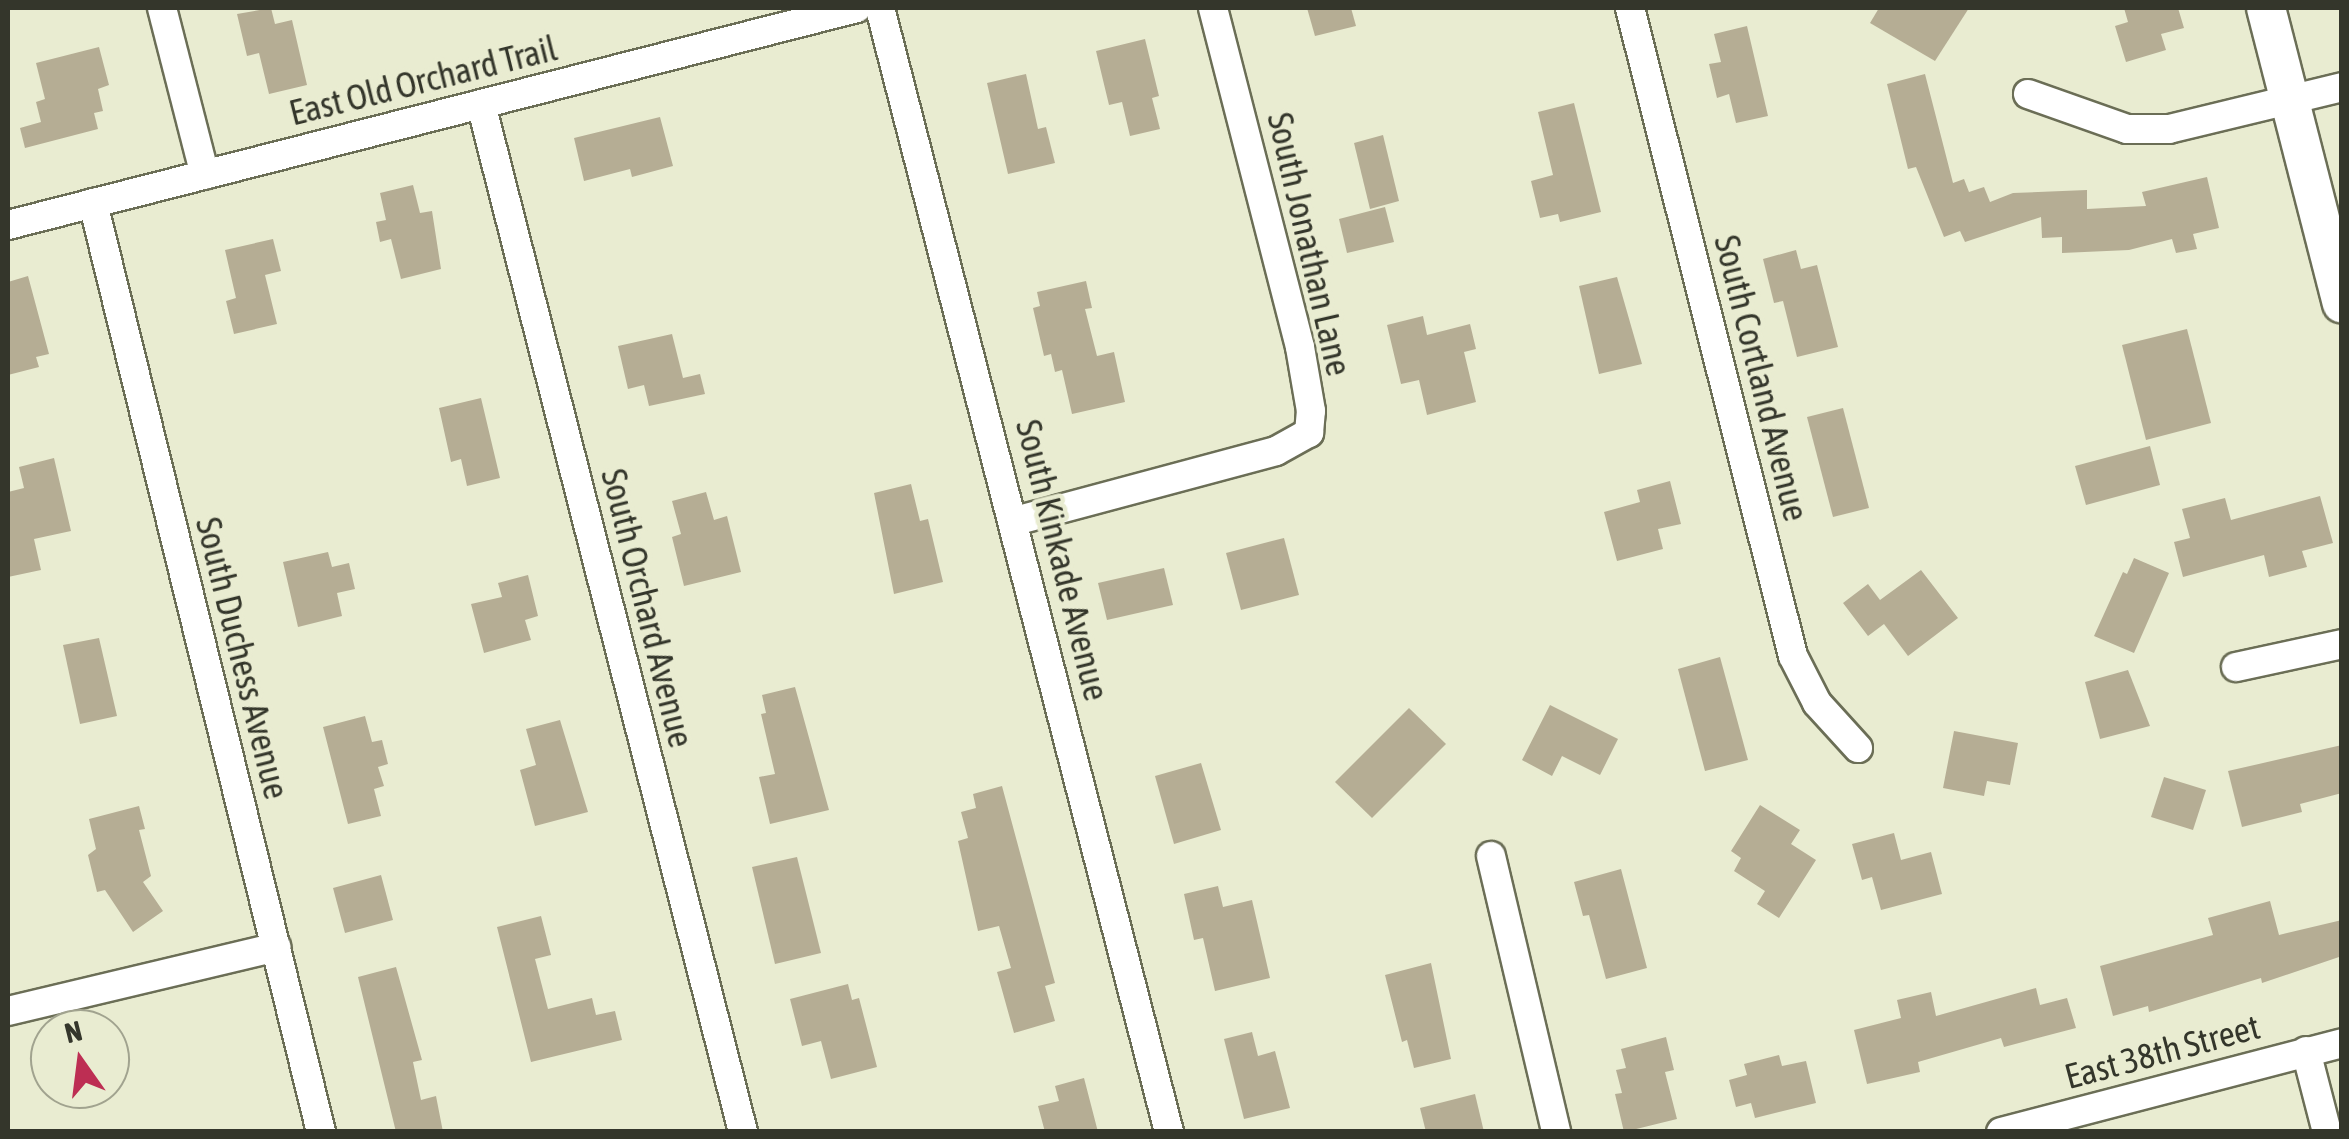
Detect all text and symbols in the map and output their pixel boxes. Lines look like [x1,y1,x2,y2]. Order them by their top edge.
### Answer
street label: East Old Orchard Trail [285,26,561,134]
street label: South Jonathan Lane [1259,108,1361,380]
street label: South Cortland Avenue [1706,231,1818,525]
street label: South Kinkade Avenue [1008,415,1118,705]
street label: South Orchard Avenue [593,464,703,752]
street label: South Duchess Avenue [188,513,298,803]
street label: East 38th Street [2060,1005,2264,1097]
north arrow [30,1009,130,1109]
text: N [61,1014,85,1049]

